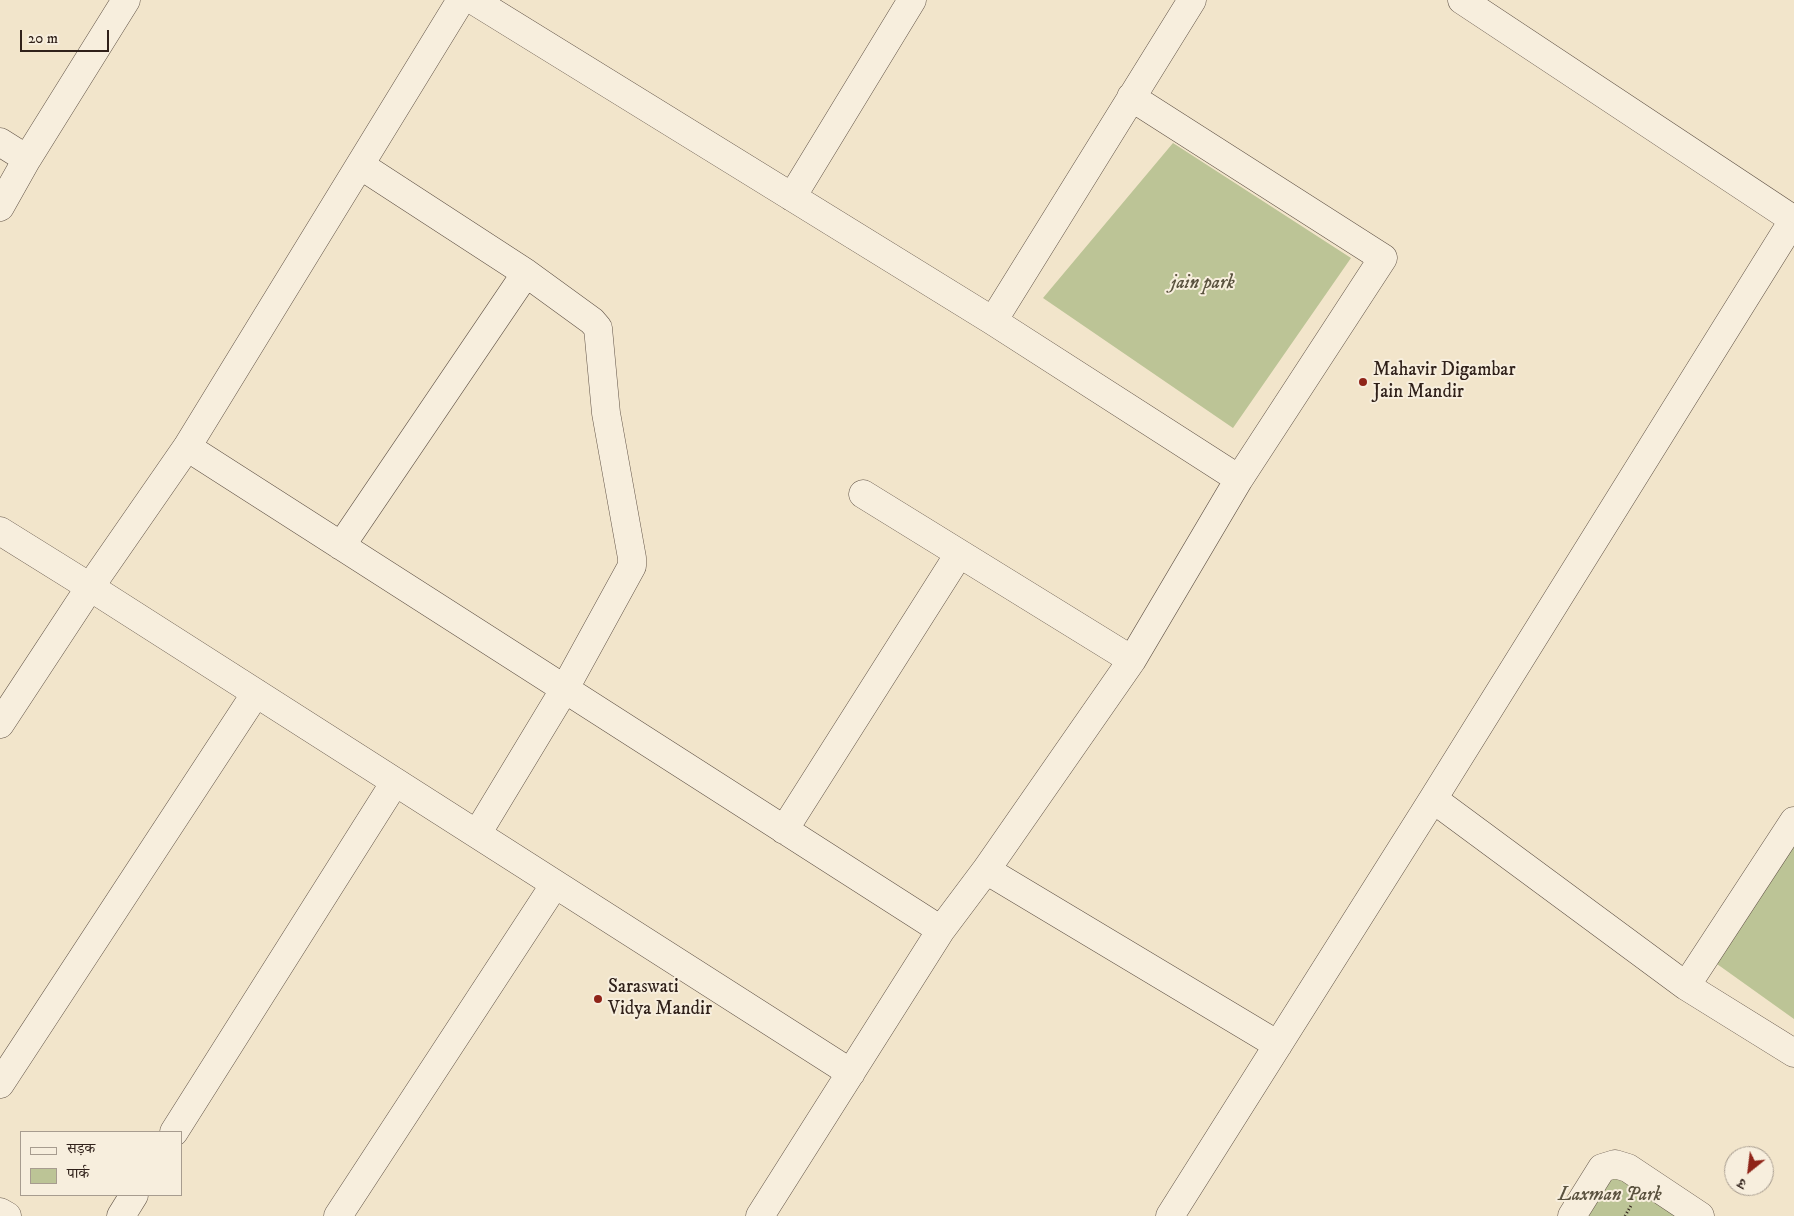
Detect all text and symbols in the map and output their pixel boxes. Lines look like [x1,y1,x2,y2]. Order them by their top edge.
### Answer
scale bar [22,20,111,52]
text: 20 m [28,29,58,48]
park label: jain park [1171,273,1235,295]
place label: Mahavir Digambar Jain Mandir [1373,360,1515,404]
marker: Mahavir Digambar Jain Mandir [1357,376,1369,388]
place label: Saraswati Vidya Mandir [608,977,712,1021]
marker: Saraswati Vidya Mandir [592,993,604,1005]
legend [20,1131,182,1196]
text: सड़क [67,1139,95,1158]
north arrow [1724,1146,1774,1196]
text: पार्क [67,1164,89,1183]
text: उ [1735,1174,1750,1193]
park label: Laxman Park [1558,1185,1662,1207]

